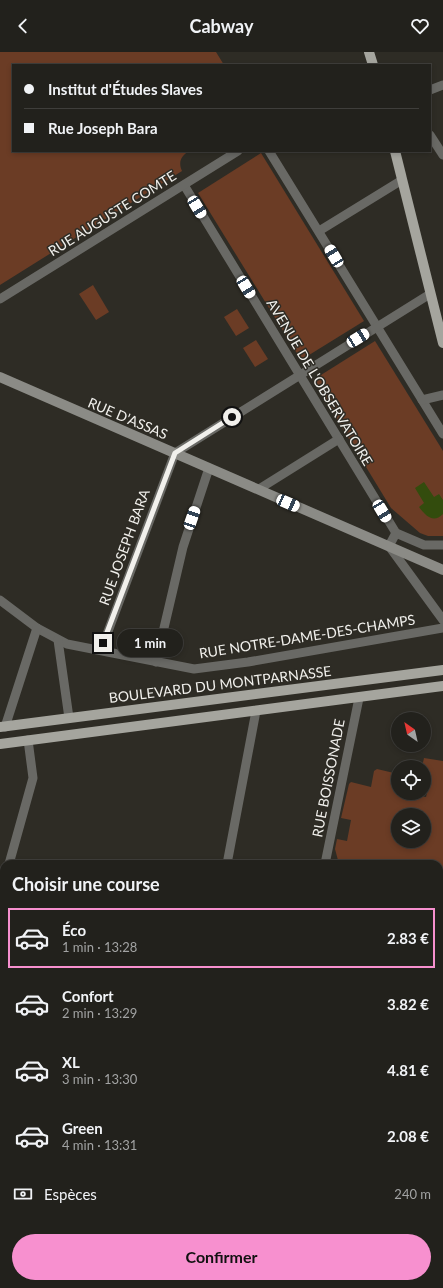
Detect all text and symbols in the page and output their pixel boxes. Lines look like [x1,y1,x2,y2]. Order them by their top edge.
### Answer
icon: back [12,15,34,37]
text: Cabway [190,15,253,37]
icon: heart [409,15,431,37]
text: Institut d'Études Slaves [48,80,203,98]
text: Rue Joseph Bara [48,119,158,137]
street label: RUE AUGUSTE COMTE [45,167,179,259]
car [186,194,208,220]
car [323,243,345,269]
car [235,274,257,300]
street label: AVENUE DE L'OBSERVATOIRE [263,296,377,468]
car [345,327,371,349]
street label: RUE D'ASSAS [86,394,170,442]
route start [223,408,241,426]
street label: RUE JOSEPH BARA [95,486,153,607]
car [275,493,301,513]
car [371,498,393,524]
car [182,505,202,531]
street label: RUE NOTRE-DAME-DES-CHAMPS [198,611,416,661]
callout: 1 min [117,629,183,657]
route end [94,634,112,652]
text: 1 min [134,635,166,651]
street label: BOULEVARD DU MONTPARNASSE [108,662,332,706]
north arrow [391,712,431,752]
map controls [391,712,431,848]
street label: RUE BOISSONADE [308,717,348,839]
button: locate [391,760,431,800]
button: layers [391,808,431,848]
text: Choisir une course [12,873,160,895]
icon: car [14,920,50,956]
text: Éco [62,921,86,939]
text: 2.83 € [387,929,429,947]
text: 1 min · 13:28 [62,939,137,955]
icon: car [14,986,50,1022]
text: Confort [62,987,114,1005]
text: 3.82 € [387,995,429,1013]
text: 2 min · 13:29 [62,1005,137,1021]
icon: car [14,1052,50,1088]
text: XL [62,1053,80,1071]
text: 4.81 € [387,1061,429,1079]
text: 3 min · 13:30 [62,1071,137,1087]
icon: car [14,1118,50,1154]
text: Green [62,1119,103,1137]
text: 2.08 € [387,1127,429,1145]
text: 4 min · 13:31 [62,1137,137,1153]
icon: cash [12,1183,34,1205]
text: Espèces [44,1185,97,1203]
text: 240 m [394,1186,431,1202]
button: Confirmer [12,1234,431,1280]

